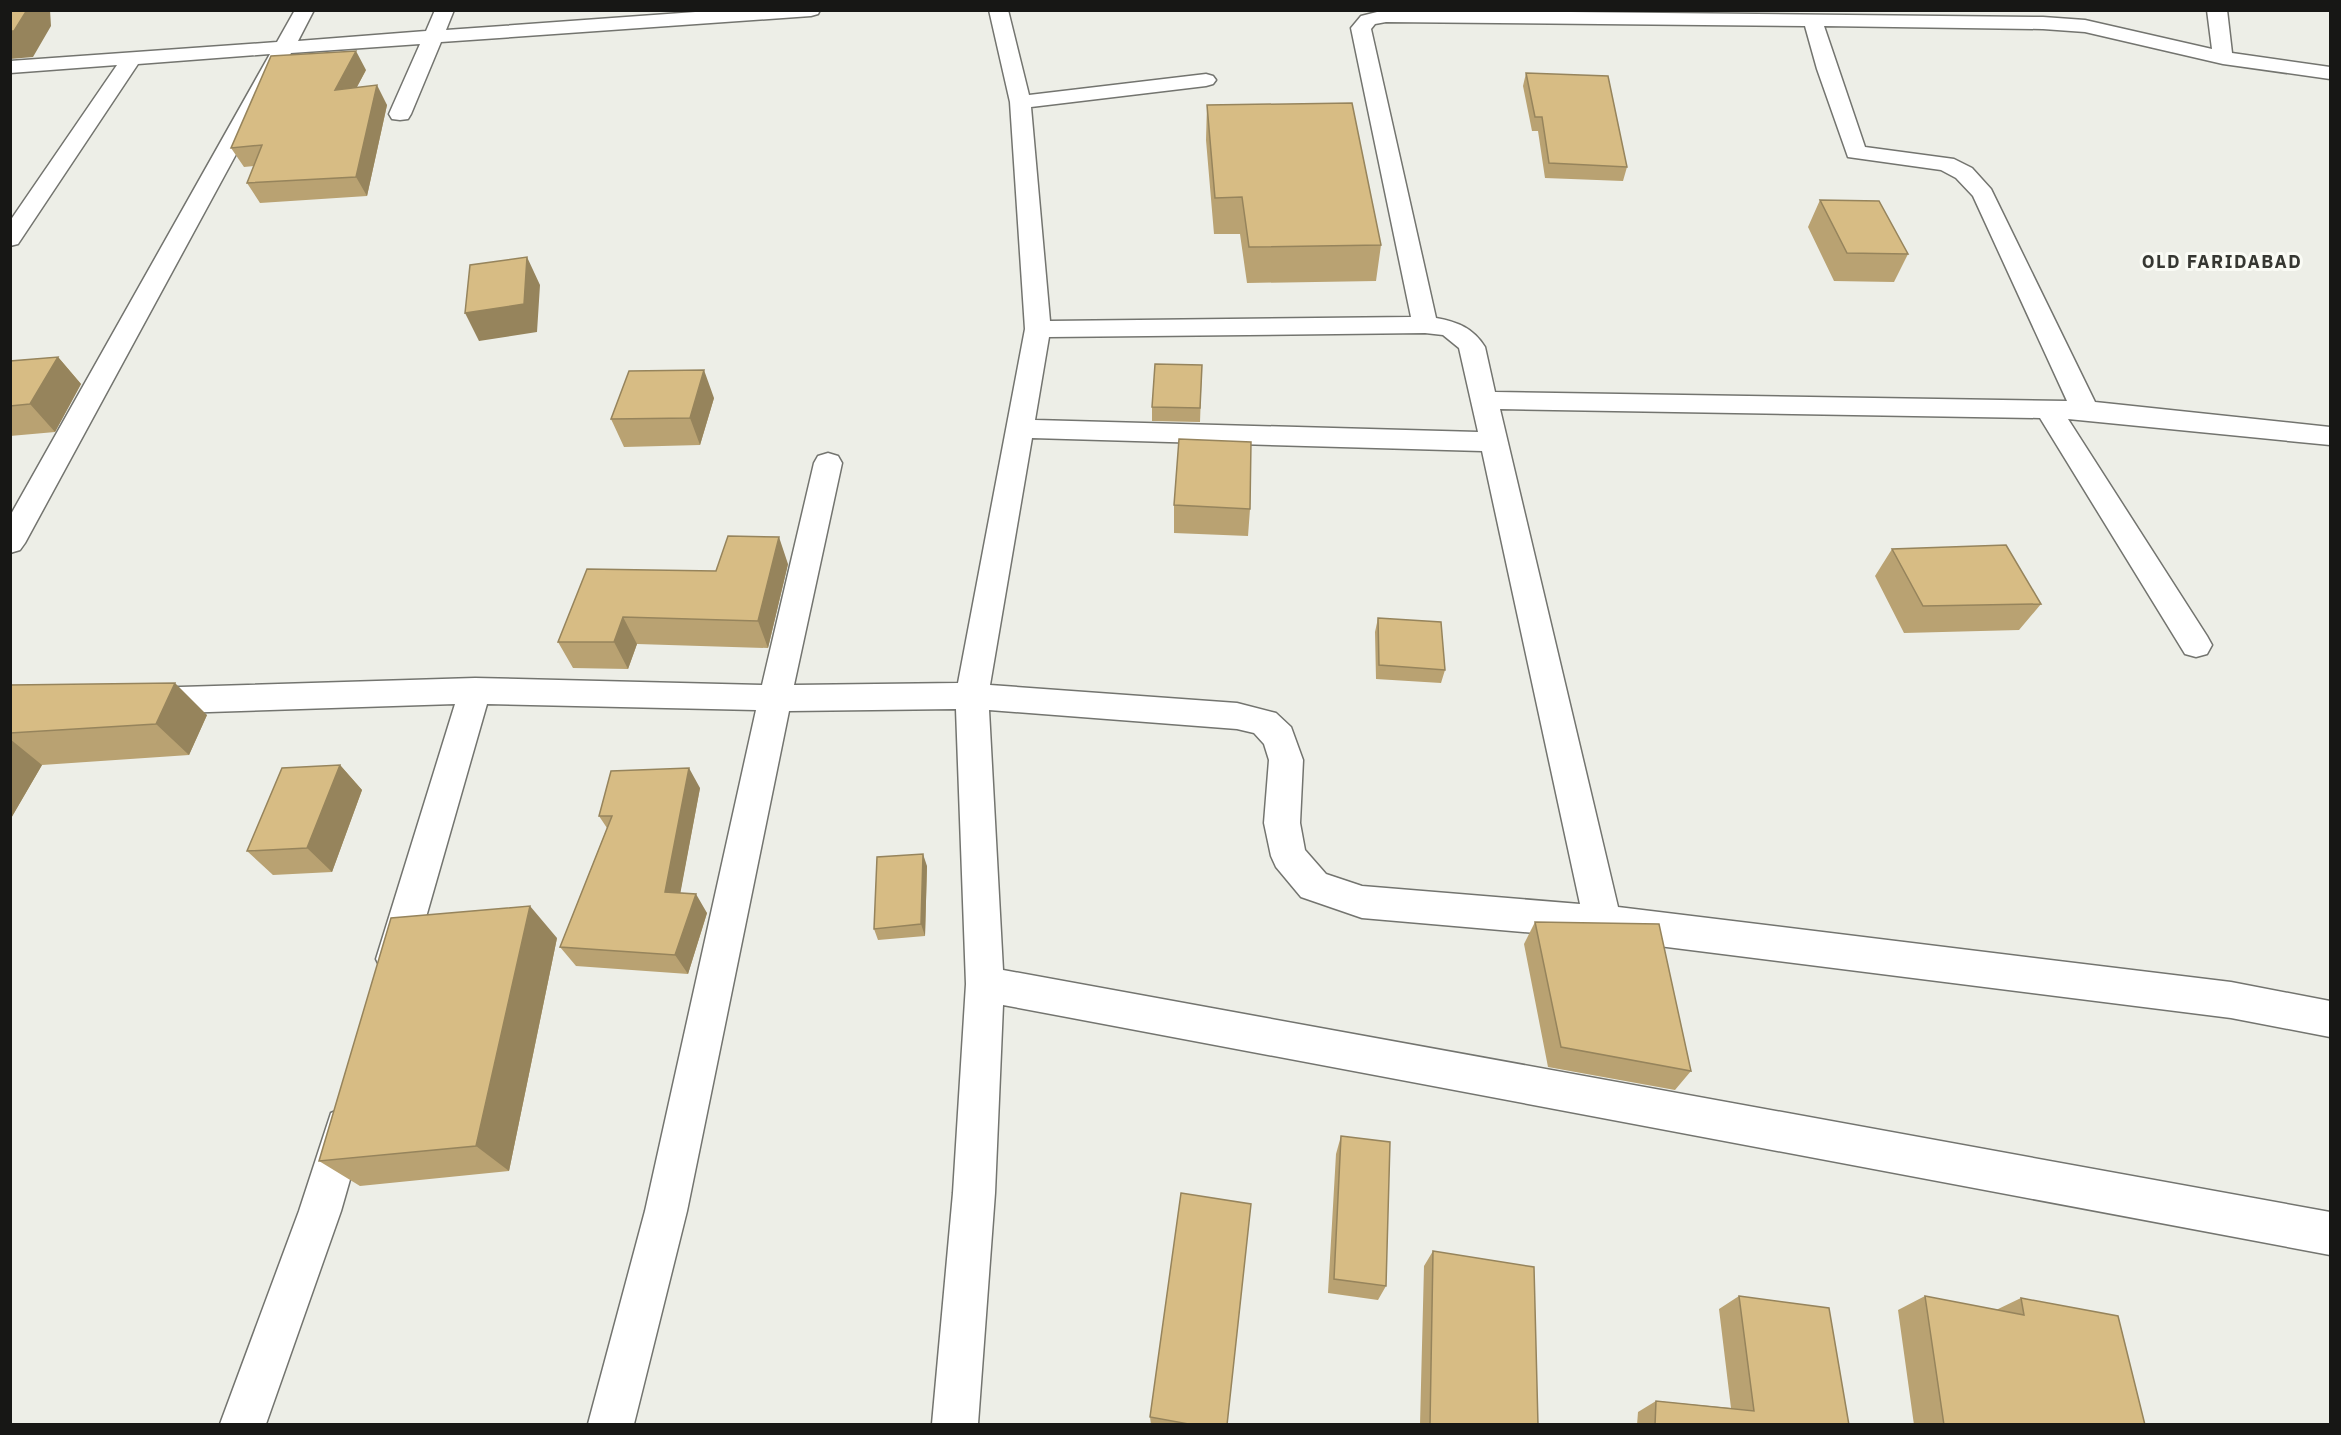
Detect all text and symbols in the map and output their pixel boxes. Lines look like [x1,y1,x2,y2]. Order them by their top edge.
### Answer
district label: OLD FARIDABAD [2142,250,2302,273]

